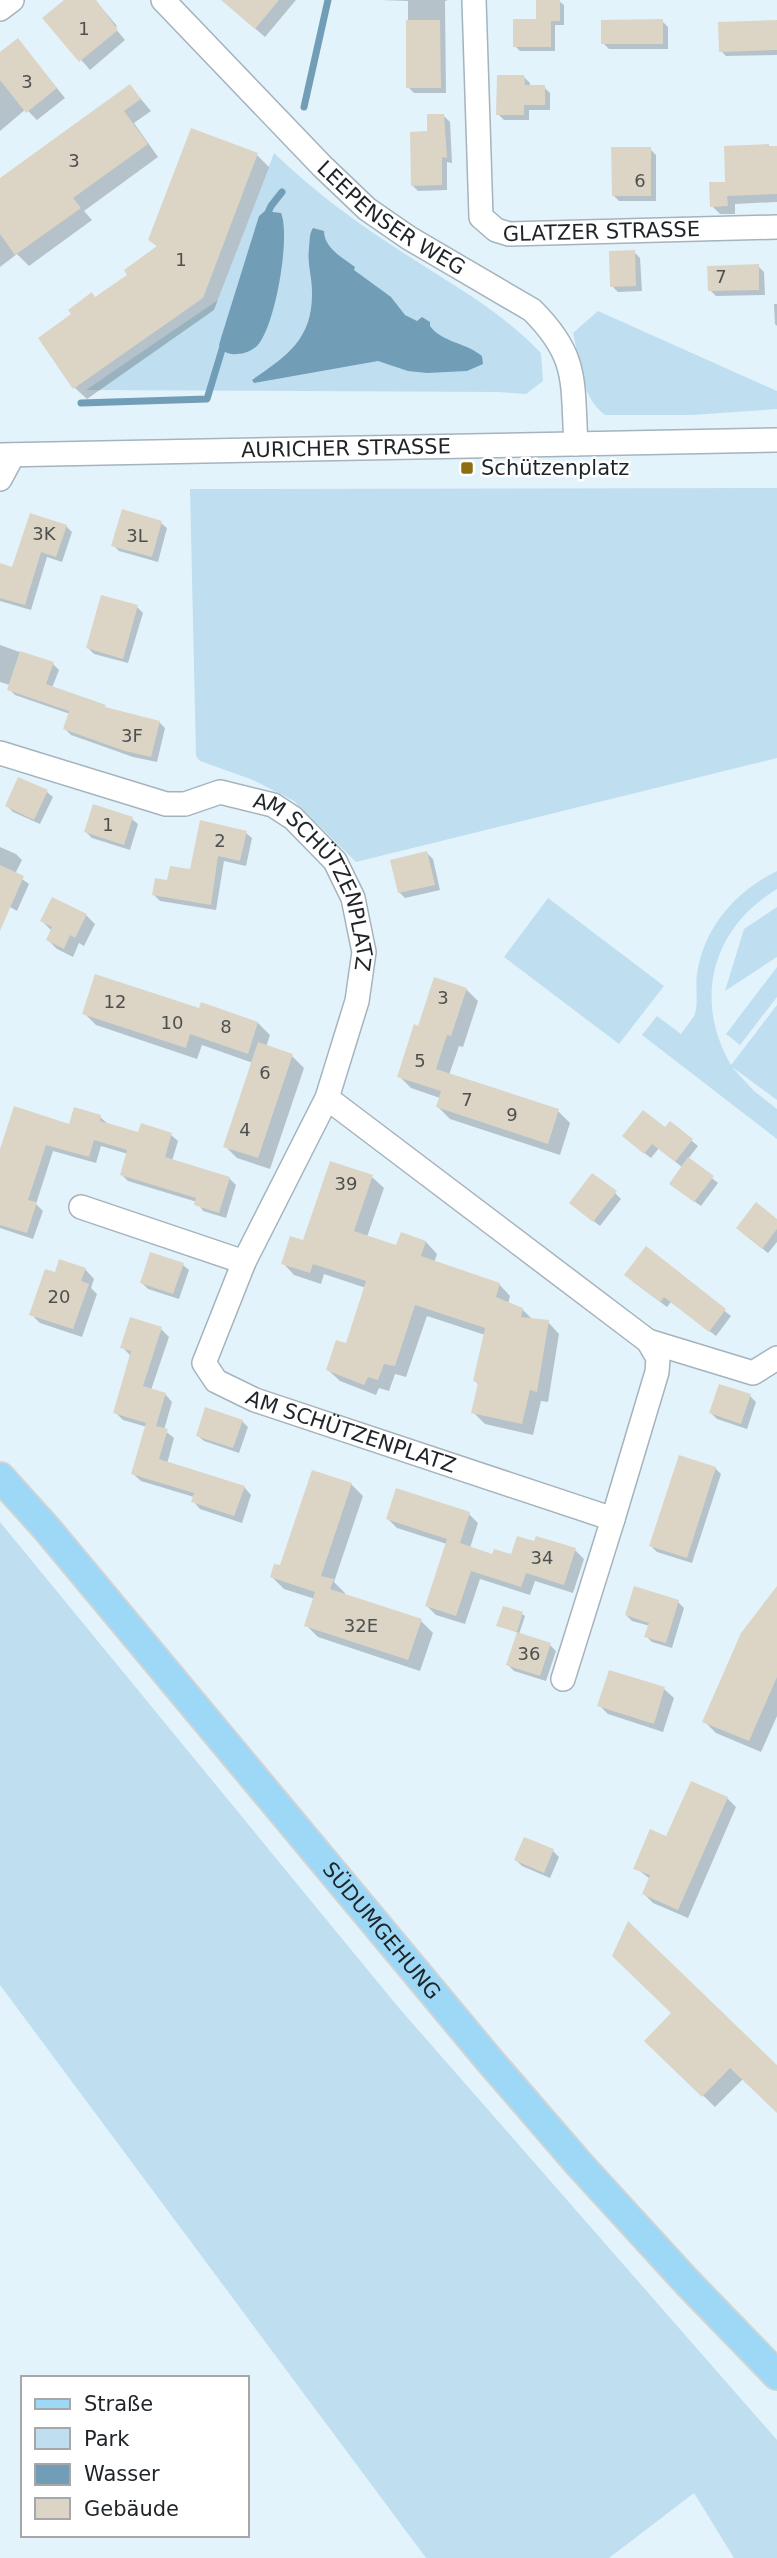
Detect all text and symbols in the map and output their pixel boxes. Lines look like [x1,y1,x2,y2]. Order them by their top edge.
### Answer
house number: 1 [78,18,90,39]
house number: 3 [21,71,33,92]
house number: 3 [68,150,80,171]
street label: LEEPENSER WEG [312,156,469,280]
house number: 6 [634,170,646,191]
street label: GLATZER STRASSE [502,217,700,246]
house number: 1 [175,249,187,270]
house number: 7 [715,266,727,287]
street label: AURICHER STRASSE [241,434,451,462]
place label: Schützenplatz [481,456,629,480]
marker: Schützenplatz [459,460,475,476]
house number: 3K [32,523,57,544]
house number: 3L [126,525,148,546]
house number: 3F [121,725,143,746]
street label: AM SCHÜTZENPLATZ [251,789,377,973]
house number: 1 [102,814,114,835]
house number: 2 [214,830,226,851]
house number: 3 [437,987,449,1008]
house number: 12 [104,991,126,1012]
house number: 10 [161,1012,183,1033]
house number: 8 [220,1016,232,1037]
house number: 5 [414,1050,426,1071]
house number: 6 [259,1062,271,1083]
house number: 7 [461,1089,473,1110]
house number: 9 [506,1104,518,1125]
house number: 4 [239,1119,251,1140]
house number: 39 [335,1173,357,1194]
house number: 20 [48,1286,70,1307]
street label: AM SCHÜTZENPLATZ [242,1385,459,1478]
house number: 34 [531,1547,553,1568]
house number: 32E [344,1615,378,1636]
house number: 36 [518,1643,540,1664]
street label: SÜDUMGEHUNG [318,1857,446,2004]
legend [21,2376,248,2537]
text: Straße [84,2392,153,2416]
text: Park [84,2427,130,2451]
text: Wasser [84,2462,160,2486]
text: Gebäude [84,2497,179,2521]

